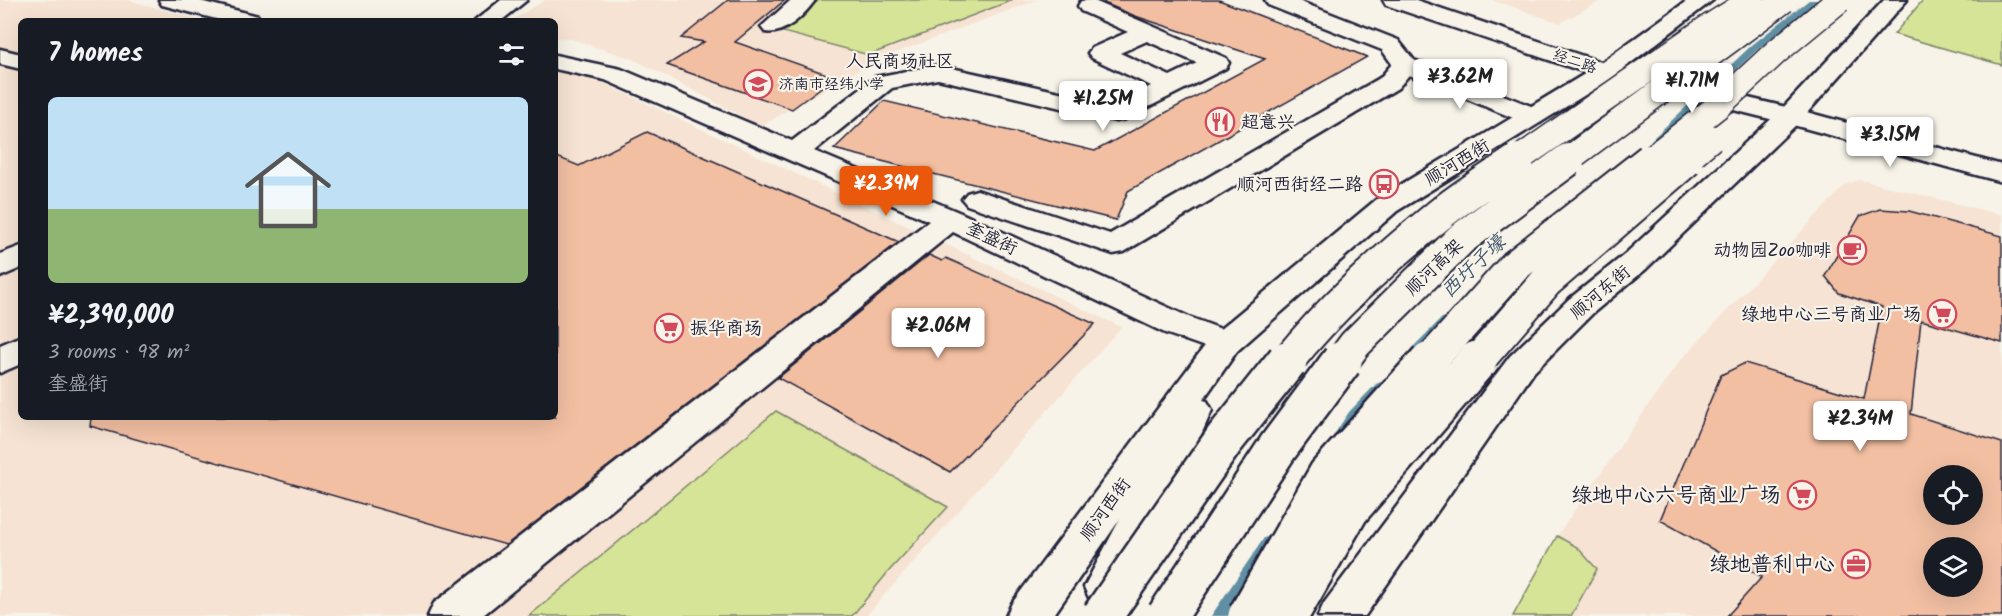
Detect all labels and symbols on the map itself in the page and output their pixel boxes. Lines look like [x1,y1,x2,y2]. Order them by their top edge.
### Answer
street label: 经二路 [1549,43,1600,81]
district label: 人民商场社区 [846,48,954,77]
pin: ¥3.62M [1411,59,1509,110]
pin: ¥1.71M [1643,63,1741,114]
school or university icon: 济南市经纬小学 [742,68,774,100]
place label: 济南市经纬小学 [779,73,884,97]
pin: ¥1.25M [1054,81,1152,132]
restaurant icon: 超意兴 [1204,106,1236,138]
place label: 超意兴 [1241,109,1295,138]
pin: ¥3.15M [1841,117,1939,168]
street label: 顺河西街 [1419,132,1496,194]
pin: ¥2.39M [837,166,935,217]
bus stop icon: 顺河西街经二路 [1368,168,1400,200]
place label: 顺河西街经二路 [1237,171,1363,200]
street label: 奎盛街 [961,215,1022,264]
water label: 西圩子壕 [1435,226,1516,307]
street label: 顺河高架 [1399,233,1471,304]
cafe icon: 动物园Zoo咖啡 [1836,234,1868,266]
place label: 动物园Zoo咖啡 [1714,237,1831,266]
street label: 顺河东街 [1564,259,1638,327]
supermarket icon: 绿地中心三号商业广场 [1926,298,1958,330]
place label: 绿地中心三号商业广场 [1741,301,1921,330]
pin: ¥2.06M [889,308,987,359]
supermarket icon: 振华商场 [653,312,685,344]
place label: 振华商场 [690,315,762,344]
pin: ¥2.34M [1811,401,1909,452]
street label: 顺河西街 [1073,472,1139,548]
supermarket icon: 绿地中心六号商业广场 [1786,479,1818,511]
place label: 绿地中心六号商业广场 [1571,480,1781,513]
office icon: 绿地普利中心 [1840,548,1872,580]
place label: 绿地普利中心 [1709,549,1835,582]

